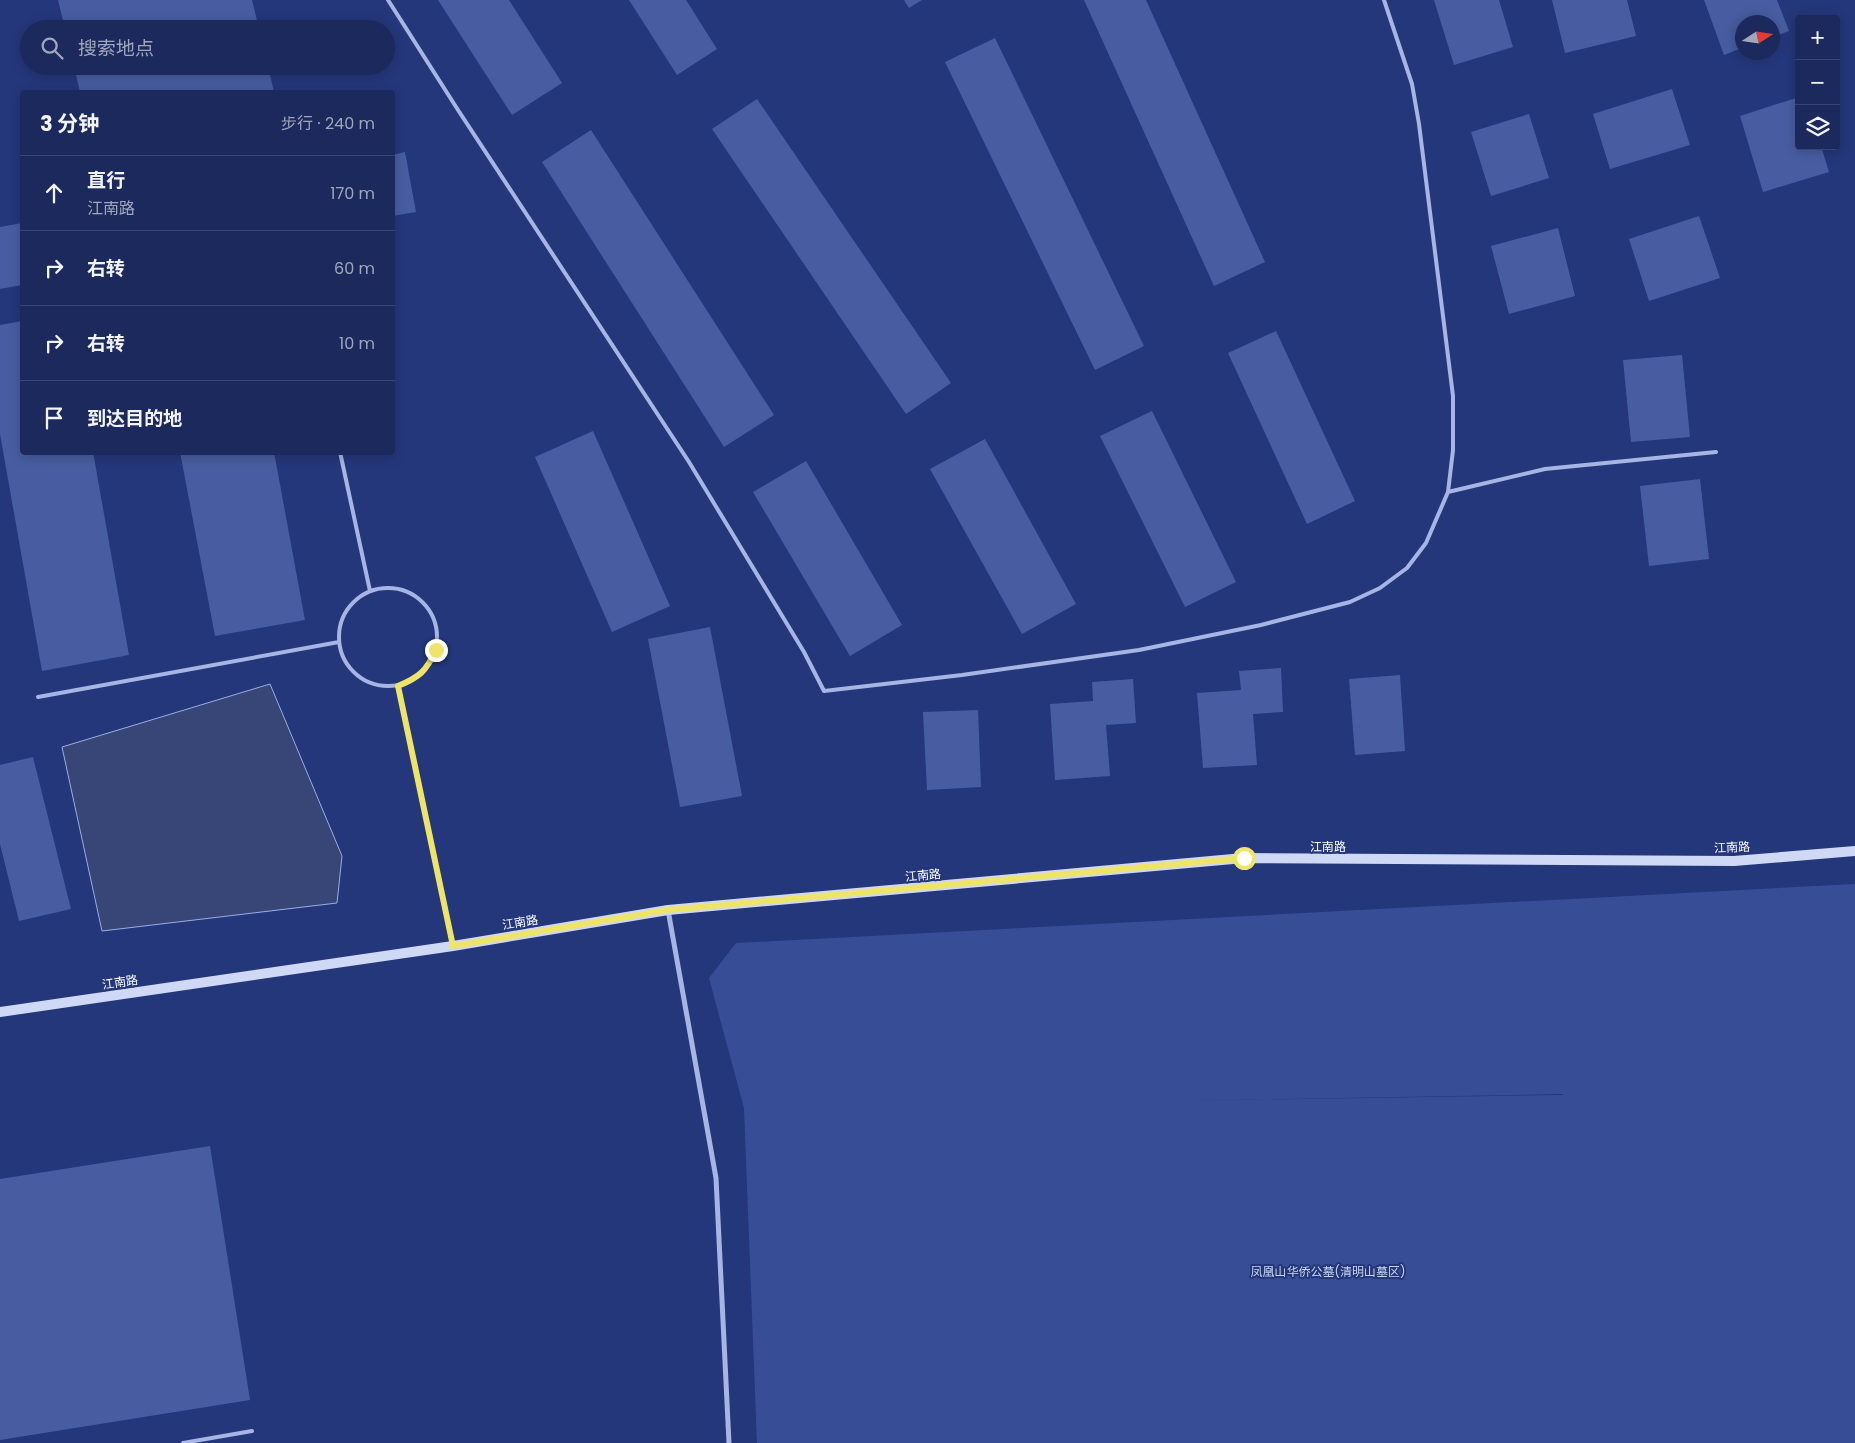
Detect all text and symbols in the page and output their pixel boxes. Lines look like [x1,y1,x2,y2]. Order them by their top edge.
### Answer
north arrow [1735,15,1780,60]
map controls [1795,15,1840,150]
button: + [1795,15,1840,60]
search box [20,20,395,75]
icon: search [38,34,66,62]
text: 搜索地点 [78,35,154,62]
button: − [1795,60,1840,105]
button: layers [1795,105,1840,150]
text: 3 分钟 [40,109,99,138]
text: 步行 · 240 m [281,112,375,135]
text: 直行 [87,167,125,194]
icon: ahead [40,179,68,207]
text: 170 m [330,182,375,205]
text: 江南路 [87,197,135,220]
icon: right [40,254,68,282]
text: 右转 [87,255,125,282]
text: 60 m [334,257,375,280]
icon: right [40,329,68,357]
text: 右转 [87,330,125,357]
text: 10 m [339,332,375,355]
icon: arrive [40,404,68,432]
text: 到达目的地 [87,405,182,432]
route end [425,639,448,662]
street label: 江南路 [1310,838,1346,855]
street label: 江南路 [1714,838,1750,856]
route start [1233,847,1256,870]
street label: 江南路 [904,865,942,885]
street label: 江南路 [501,911,539,933]
street label: 江南路 [101,971,139,993]
park label: 凤凰山华侨公墓(清明山墓区) [1251,1263,1405,1280]

